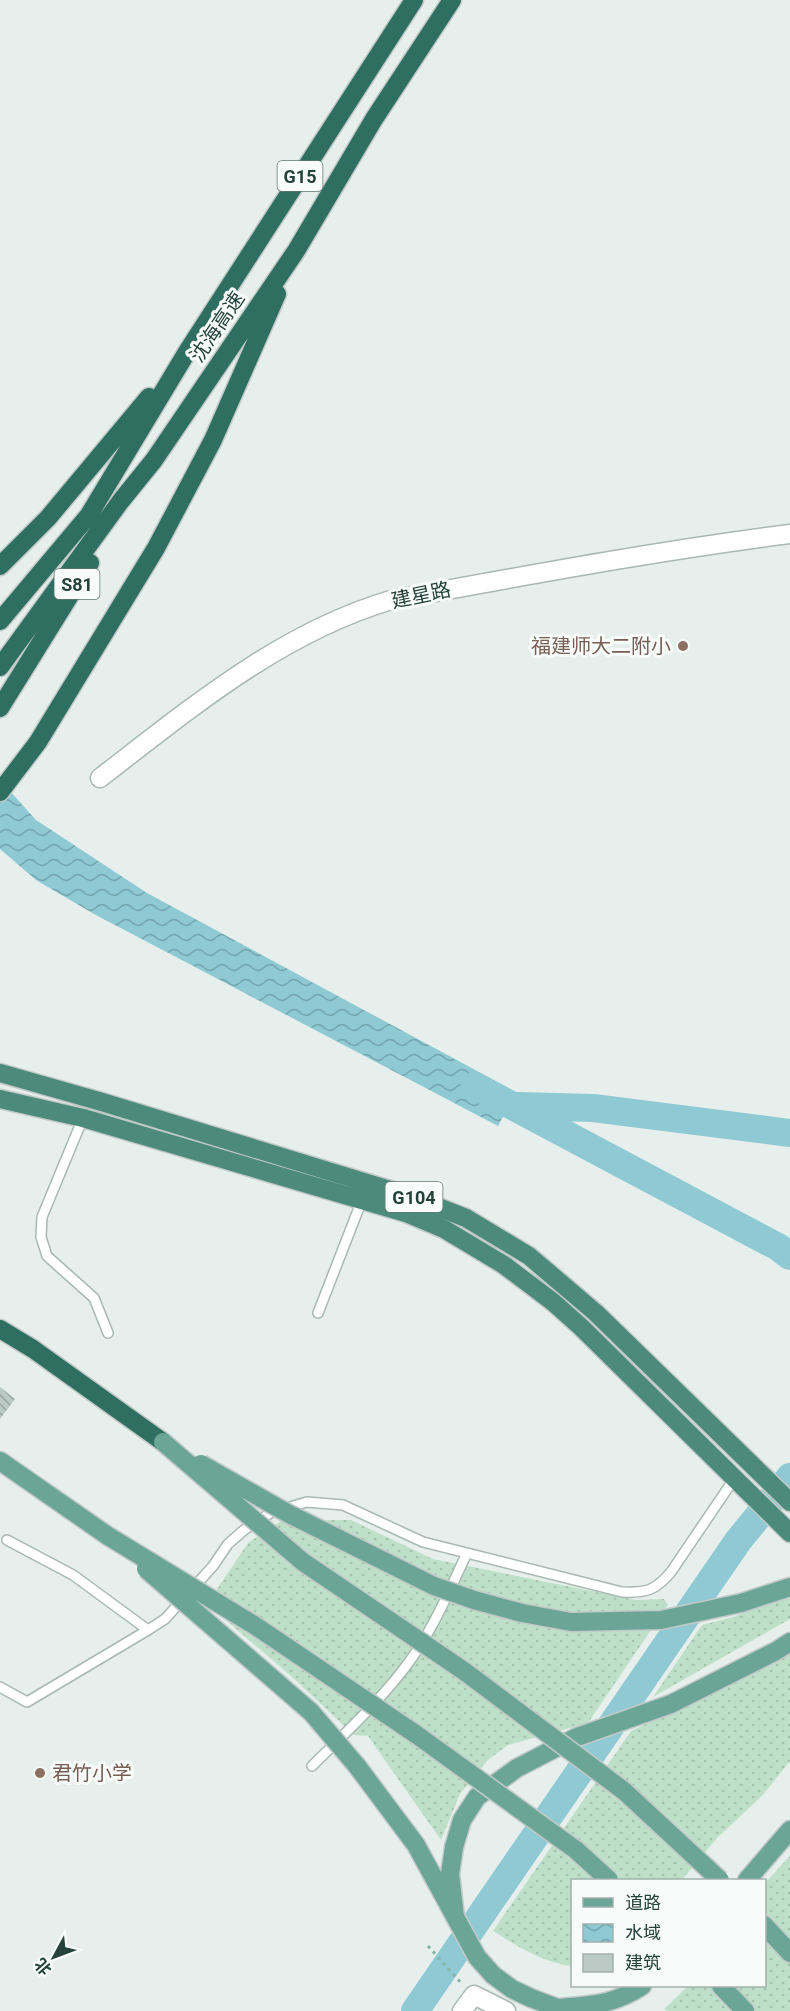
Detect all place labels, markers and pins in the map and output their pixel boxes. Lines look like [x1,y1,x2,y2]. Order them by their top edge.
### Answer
place label: 福建师大二附小 [531,634,671,658]
marker: 福建师大二附小 [676,639,690,653]
place label: 君竹小学 [52,1761,132,1785]
marker: 君竹小学 [33,1766,47,1780]

